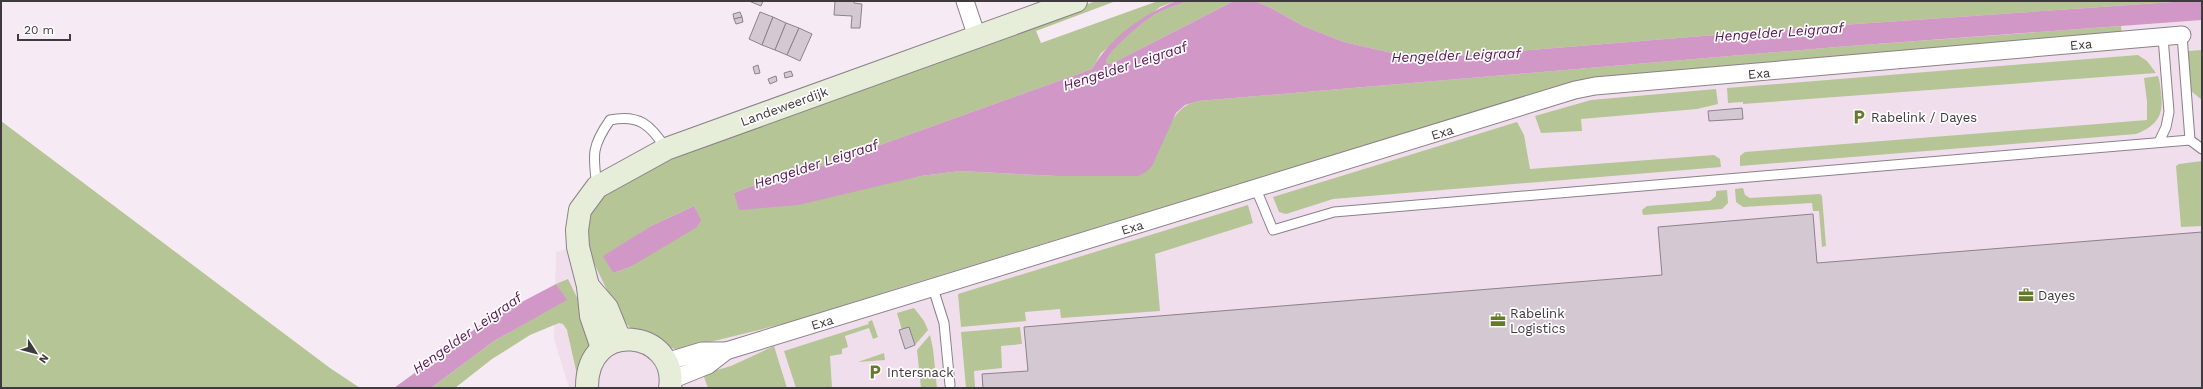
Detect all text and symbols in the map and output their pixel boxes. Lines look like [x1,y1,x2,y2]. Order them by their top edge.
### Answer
scale bar [18,16,70,42]
water label: Hengelder Leigraaf [1714,19,1846,44]
text: 20 m [24,23,54,37]
street label: Exa [2069,36,2094,53]
water label: Hengelder Leigraaf [1061,38,1191,94]
water label: Hengelder Leigraaf [1391,45,1523,65]
street label: Exa [1747,65,1772,82]
street label: Landeweerdijk [738,83,830,129]
parking icon: Rabelink / Dayes [1850,108,1868,126]
place label: Rabelink / Dayes [1871,110,1977,125]
street label: Exa [1429,122,1456,143]
water label: Hengelder Leigraaf [752,136,882,192]
street label: Exa [1119,217,1146,238]
office icon: Dayes [2017,286,2035,304]
water label: Hengelder Leigraaf [409,288,526,377]
place label: Dayes [2038,288,2076,303]
place label: Rabelink Logistics [1510,306,1566,336]
office icon: Rabelink Logistics [1489,311,1507,329]
street label: Exa [809,312,836,333]
north arrow [16,333,56,373]
text: N [36,351,51,366]
parking icon: Intersnack [866,363,884,381]
place label: Intersnack [887,365,954,380]

